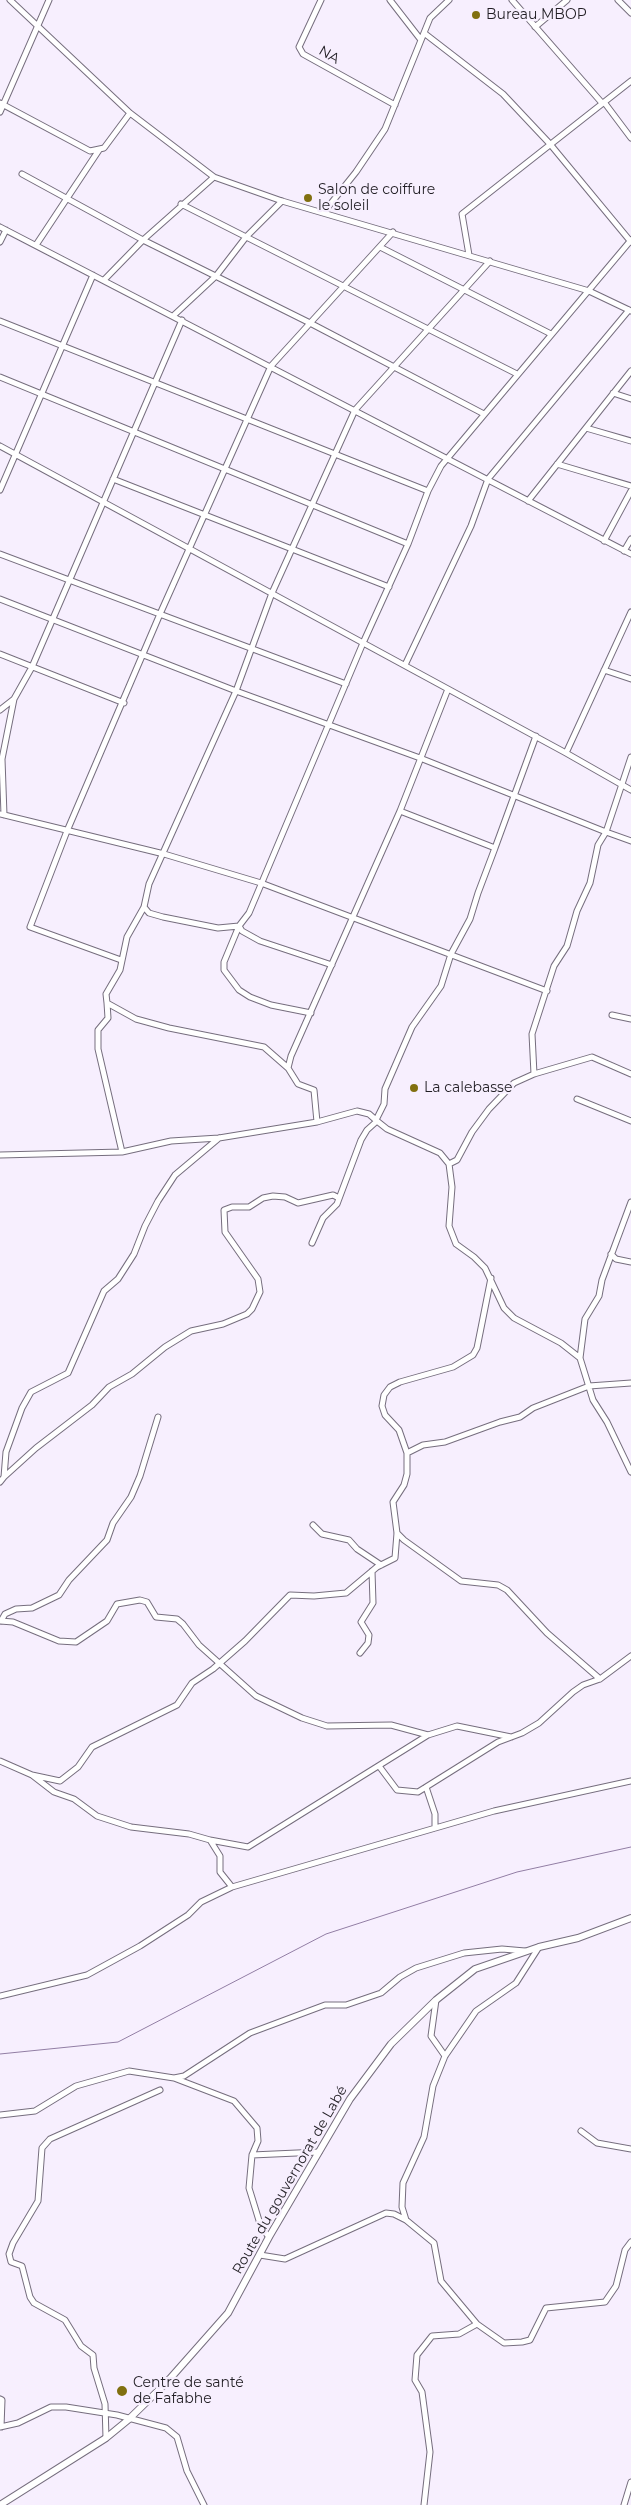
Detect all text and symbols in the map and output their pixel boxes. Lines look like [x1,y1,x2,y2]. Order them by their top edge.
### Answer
place label: Bureau MBOP [486,7,587,23]
marker: Bureau MBOP [470,9,482,21]
street label: NA [316,42,342,68]
place label: Salon de coiffure le soleil [318,182,435,214]
marker: Salon de coiffure le soleil [302,192,314,204]
place label: La calebasse [424,1080,512,1096]
marker: La calebasse [408,1082,420,1094]
street label: Route du gouvernorat de Labé [229,2083,351,2277]
place label: Centre de santé de Fafabhe [133,2375,244,2408]
marker: Centre de santé de Fafabhe [115,2384,129,2398]

